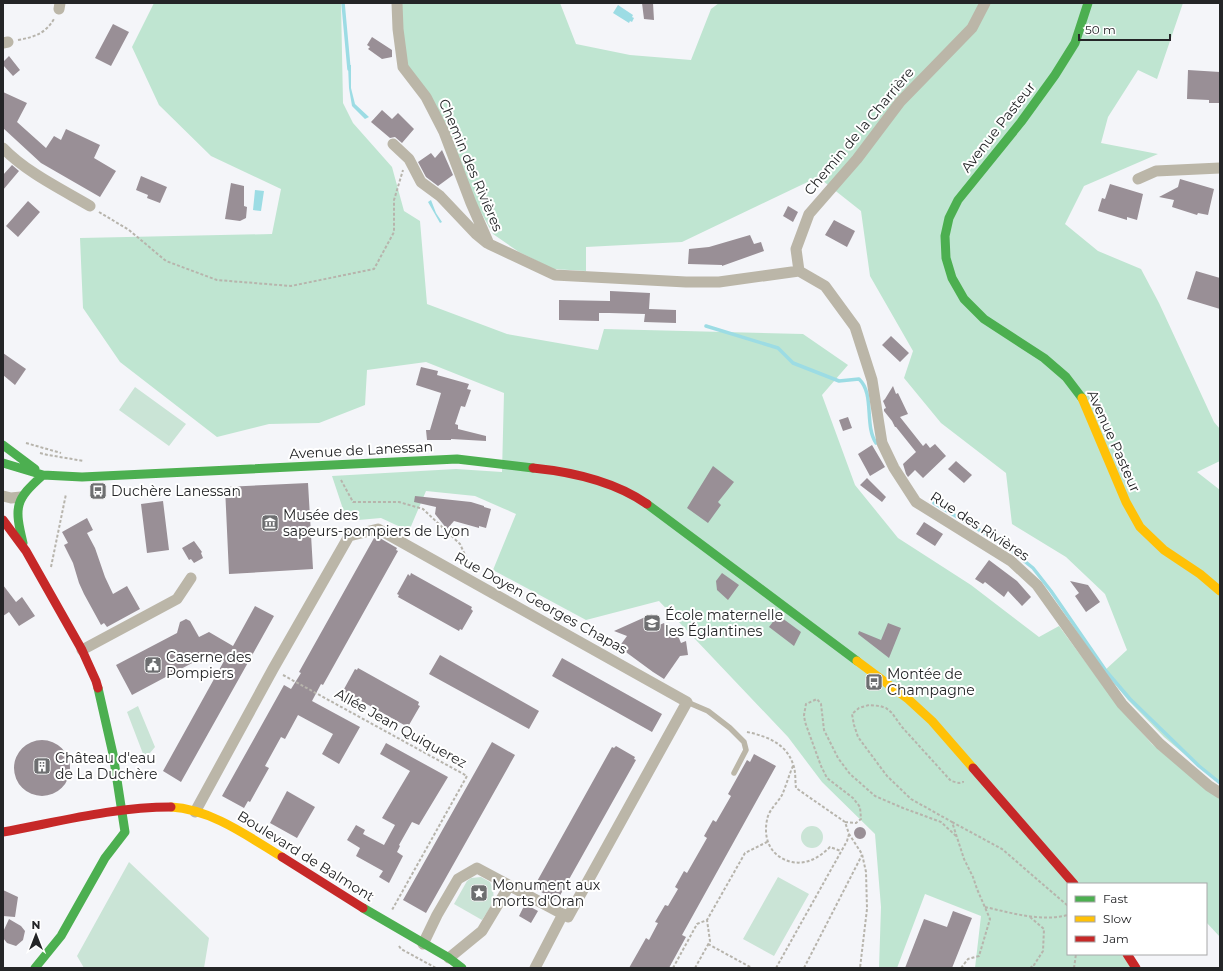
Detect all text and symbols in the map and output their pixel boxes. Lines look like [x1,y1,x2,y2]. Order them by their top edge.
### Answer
scale bar [1079,16,1170,42]
text: 50 m [1085,22,1116,37]
street label: Chemin de la Charrière [800,63,918,199]
street label: Avenue Pasteur [957,78,1039,176]
street label: Chemin des Rivières [435,96,507,234]
street label: Avenue Pasteur [1083,387,1145,495]
street label: Avenue de Lanessan [289,437,433,463]
bus stop icon: Duchère Lanessan [88,481,108,501]
place label: Duchère Lanessan [111,482,241,500]
street label: Rue des Rivières [927,487,1033,565]
place label: Musée des sapeurs-pompiers de Lyon [283,506,470,540]
museum icon: Musée des sapeurs-pompiers de Lyon [260,513,280,533]
street label: Rue Doyen Georges Chapas [451,548,631,658]
place label: École maternelle les Églantines [665,606,783,640]
school or university icon: École maternelle les Églantines [642,613,662,633]
place label: Caserne des Pompiers [166,648,251,682]
public building icon: Caserne des Pompiers [143,655,163,675]
place label: Montée de Champagne [887,665,975,699]
bus stop icon: Montée de Champagne [864,672,884,692]
street label: Allée Jean Quiquerez [332,684,470,772]
place label: Château d'eau de La Duchère [55,749,157,783]
building icon: Château d'eau de La Duchère [32,756,52,776]
street label: Boulevard de Balmont [234,807,378,906]
place label: Monument aux morts d'Oran [492,876,601,910]
place icon: Monument aux morts d'Oran [469,883,489,903]
legend [1067,883,1207,955]
text: Fast [1103,891,1128,906]
text: Slow [1103,911,1132,926]
north arrow [16,915,56,955]
text: N [32,918,40,932]
text: Jam [1102,931,1129,946]

